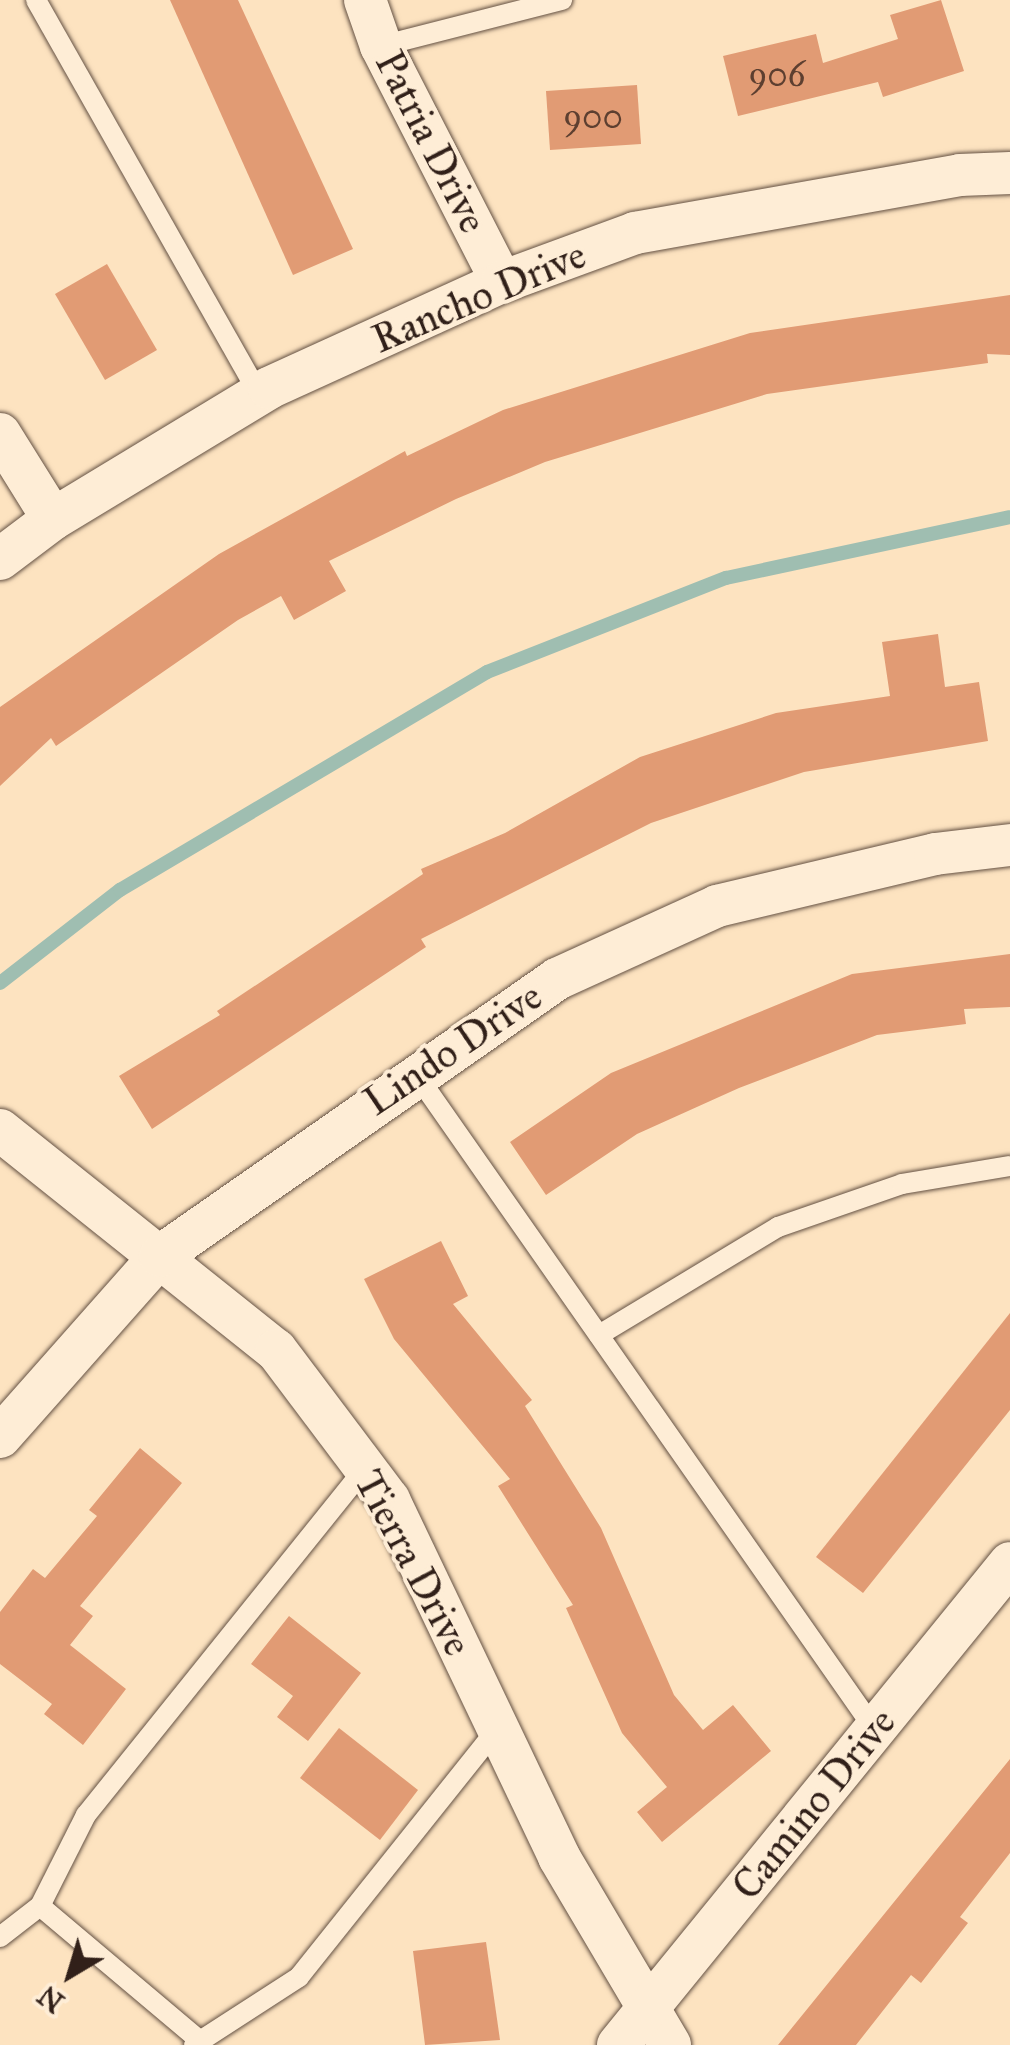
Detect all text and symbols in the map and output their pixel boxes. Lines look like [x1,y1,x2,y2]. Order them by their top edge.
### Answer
street label: Patria Drive [365,43,497,241]
house number: 906 [748,54,806,96]
house number: 900 [563,96,623,138]
street label: Rancho Drive [365,231,593,363]
street label: Lindo Drive [355,972,551,1126]
street label: Tierra Drive [344,1462,482,1664]
street label: Camino Drive [722,1699,906,1909]
north arrow [20,1925,120,2025]
text: N [31,1978,71,2020]

